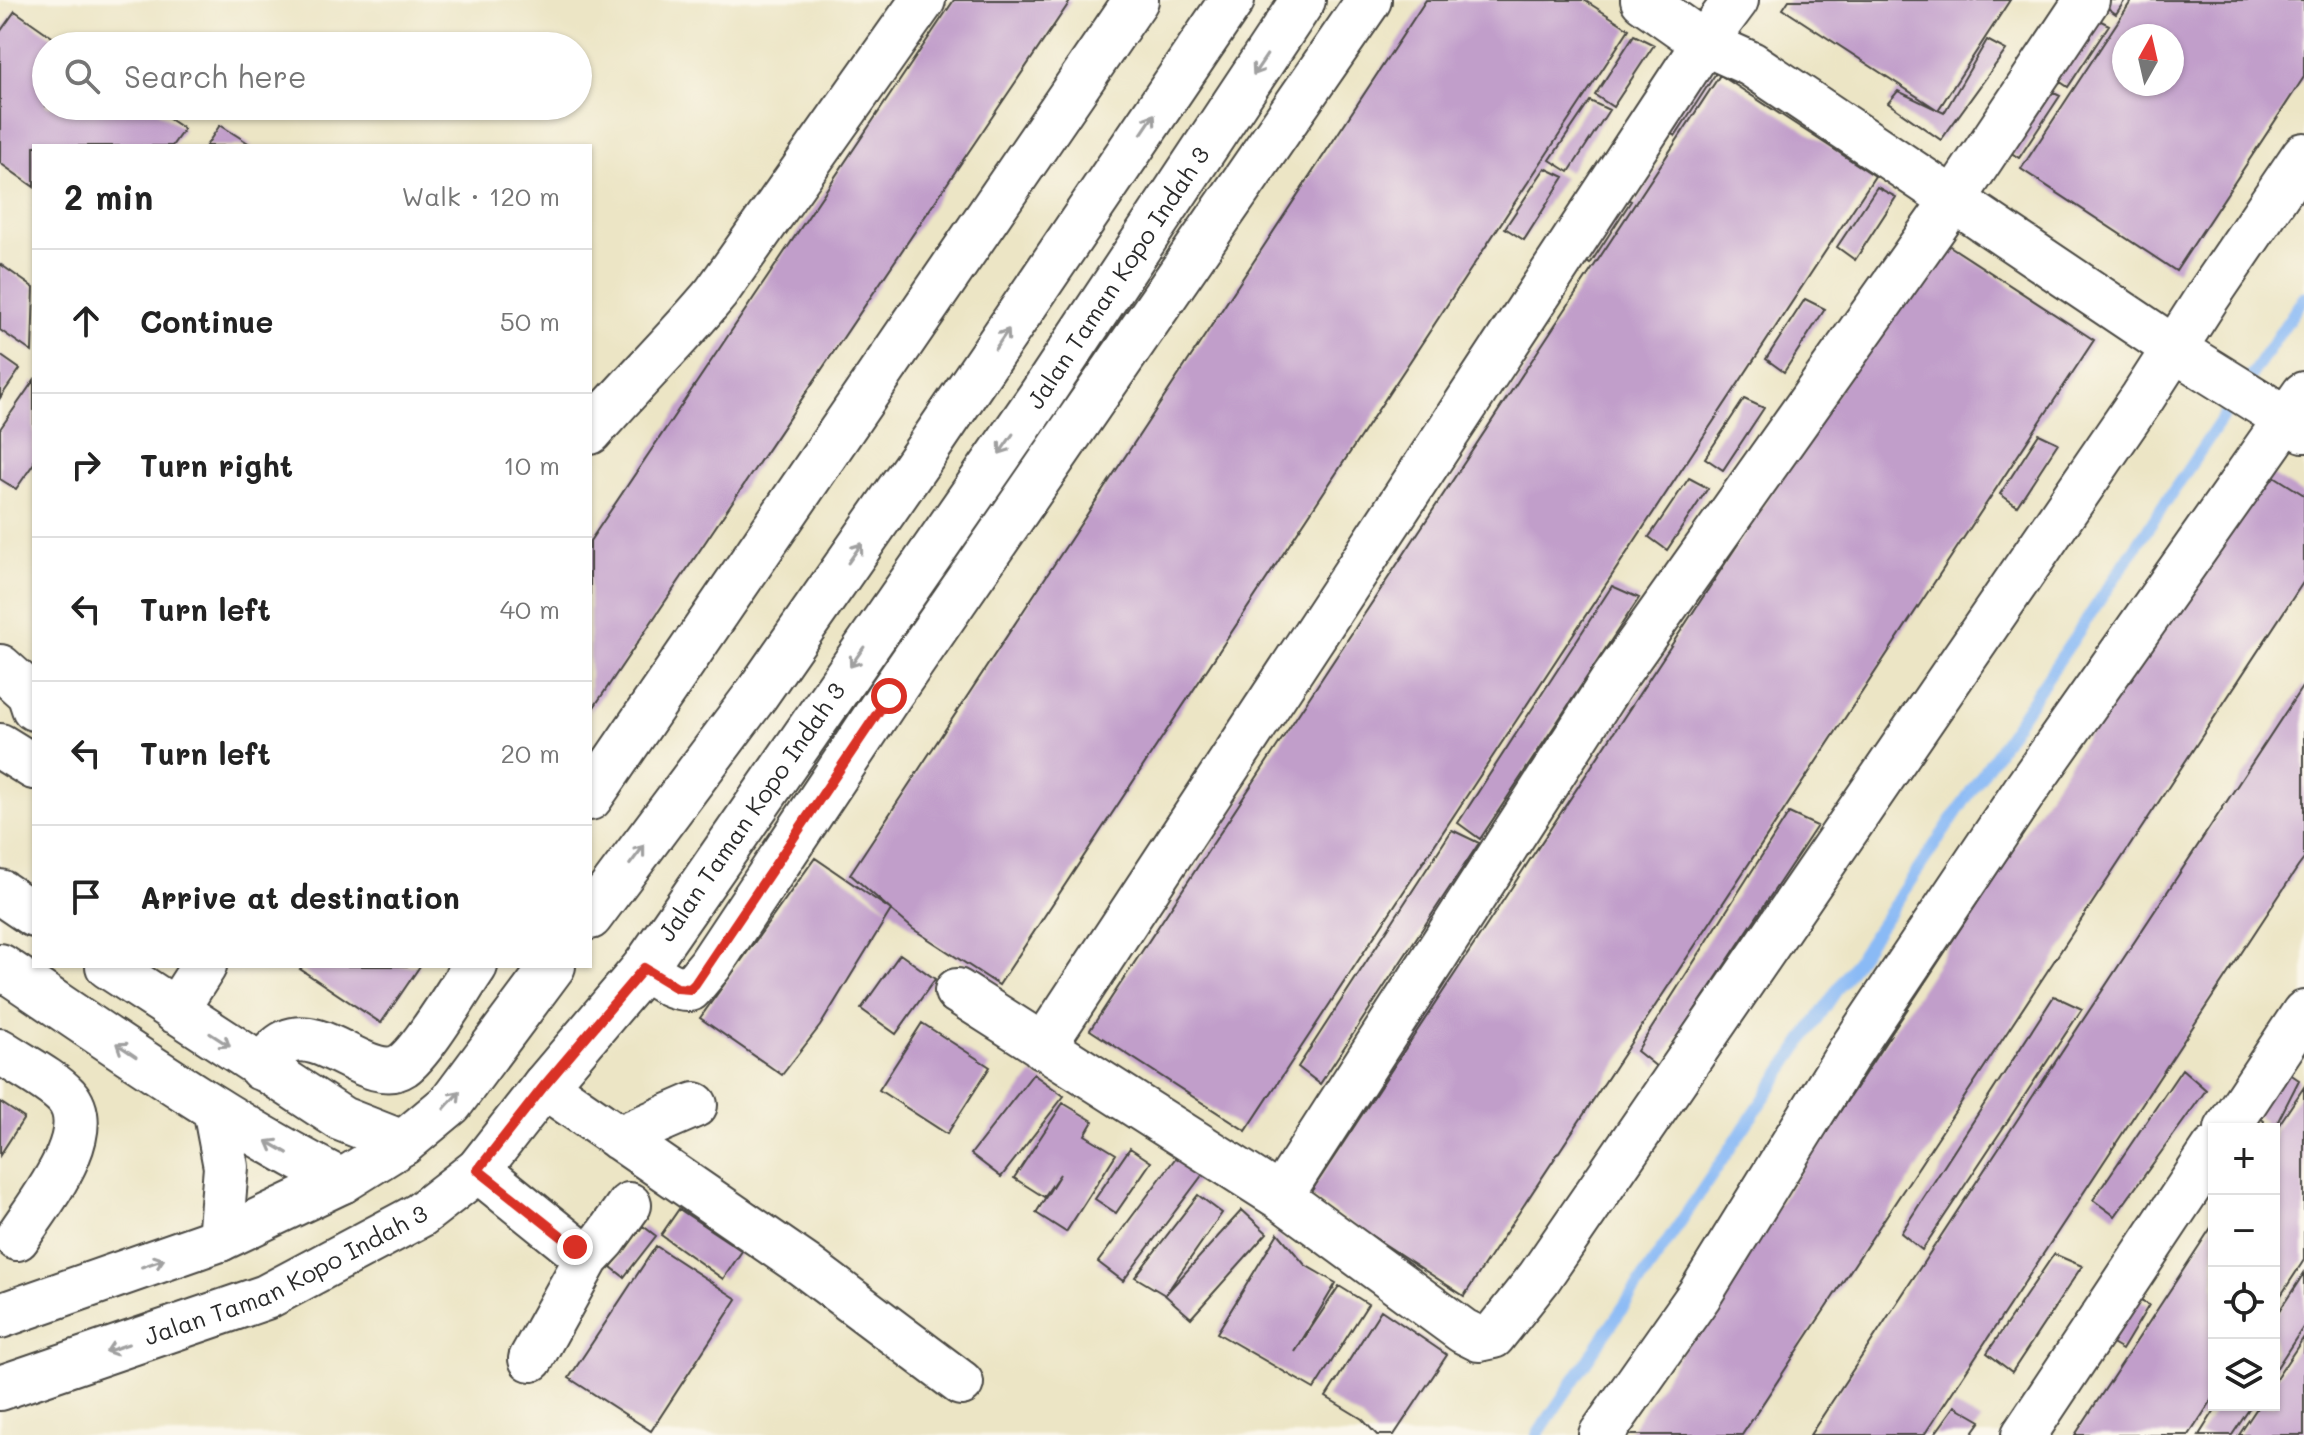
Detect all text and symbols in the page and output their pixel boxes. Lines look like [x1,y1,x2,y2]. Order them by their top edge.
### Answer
north arrow [2112,24,2184,96]
search box [32,32,592,120]
one-way arrow [1252,53,1268,76]
icon: search [60,54,104,98]
text: Search here [124,56,307,96]
one-way arrow [1140,113,1156,136]
street label: Jalan Taman Kopo Indah 3 [1019,140,1215,414]
text: 2 min [64,174,153,219]
text: Walk · 120 m [401,179,560,213]
icon: ahead [64,299,108,343]
text: Continue [140,301,273,341]
text: 50 m [500,304,560,338]
one-way arrow [994,329,1010,351]
one-way arrow [998,432,1014,454]
icon: right [64,443,108,487]
text: Turn right [140,445,293,485]
text: 10 m [503,448,560,482]
one-way arrow [847,543,863,565]
icon: left [64,587,108,631]
text: Turn left [140,589,271,629]
text: 40 m [500,592,560,626]
one-way arrow [849,646,866,667]
street label: Jalan Taman Kopo Indah 3 [650,676,851,947]
route start [871,678,907,714]
icon: left [64,731,108,775]
text: Turn left [140,733,271,773]
text: 20 m [500,736,560,770]
one-way arrow [628,844,645,866]
icon: arrive [64,875,108,919]
text: Arrive at destination [140,877,460,917]
one-way arrow [208,1032,230,1049]
one-way arrow [116,1042,138,1059]
one-way arrow [443,1090,461,1110]
map controls [2208,1123,2280,1411]
button: + [2208,1123,2280,1195]
one-way arrow [266,1139,289,1155]
button: − [2208,1195,2280,1267]
street label: Jalan Taman Kopo Indah 3 [140,1197,432,1351]
route end [557,1229,593,1265]
one-way arrow [140,1255,165,1270]
button: locate [2208,1267,2280,1339]
button: layers [2208,1339,2280,1411]
one-way arrow [105,1342,130,1357]

